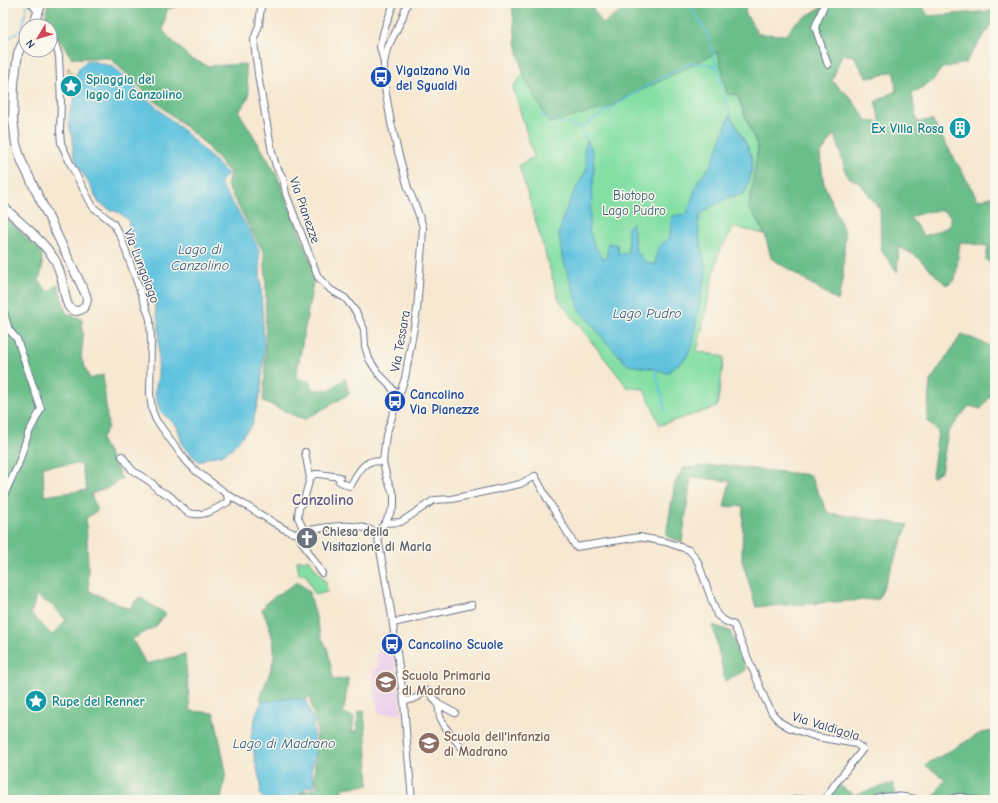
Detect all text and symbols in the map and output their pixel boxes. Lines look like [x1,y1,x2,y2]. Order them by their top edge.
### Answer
north arrow [18,18,58,58]
text: N [23,37,38,51]
place label: Vigalzano Via del Sgualdi [396,63,470,93]
bus stop icon: Vigalzano Via del Sgualdi [368,64,394,90]
place label: Spiaggia del lago di Canzolino [86,72,183,102]
place icon: Spiaggia del lago di Canzolino [58,73,84,99]
building icon: Ex Villa Rosa [947,115,973,141]
place label: Ex Villa Rosa [871,121,944,136]
street label: Via Pianezze [287,175,323,246]
park label: Biotopo Lago Pudro [602,188,666,218]
street label: Via Lungolago [121,227,163,305]
water label: Lago di Canzolino [171,241,229,274]
water label: Lago Pudro [613,305,681,322]
street label: Via Tessara [387,309,413,373]
place label: Cancolino Via Pianezze [410,387,480,417]
bus stop icon: Cancolino Via Pianezze [382,388,408,414]
district label: Canzolino [292,491,354,509]
place label: Chiesa della Visitazione di Maria [322,524,432,554]
church icon: Chiesa della Visitazione di Maria [294,525,320,551]
bus stop icon: Cancolino Scuole [379,631,405,657]
place label: Cancolino Scuole [408,637,504,652]
place label: Scuola Primaria di Madrano [402,668,491,698]
school or university icon: Scuola Primaria di Madrano [373,669,399,695]
place icon: Rupe del Renner [23,688,49,714]
place label: Rupe del Renner [52,694,145,709]
street label: Via Valdigola [790,709,862,743]
place label: Scuola dell'infanzia di Madrano [444,729,550,759]
school or university icon: Scuola dell'infanzia di Madrano [416,730,442,756]
water label: Lago di Madrano [233,735,335,752]

